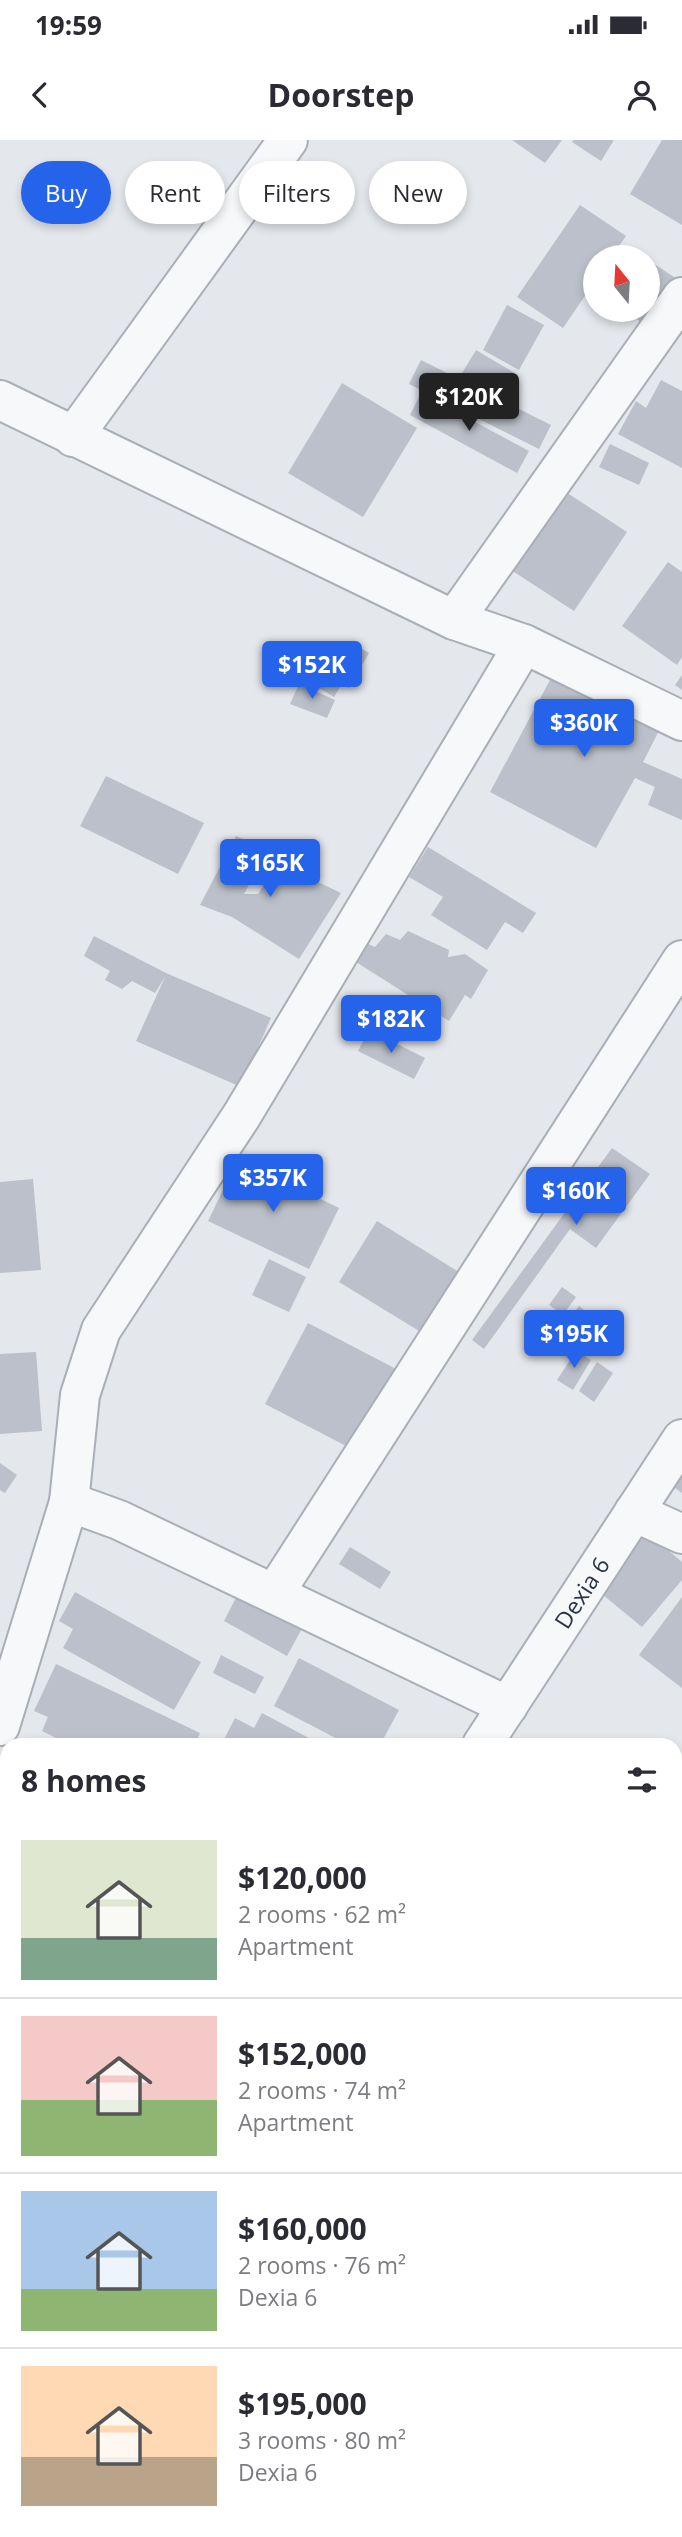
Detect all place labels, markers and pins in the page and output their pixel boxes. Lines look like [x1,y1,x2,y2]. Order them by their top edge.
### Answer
pin: $120K [420,373,518,433]
pin: $152K [263,642,361,701]
pin: $360K [535,700,633,759]
pin: $165K [221,840,319,899]
pin: $182K [342,996,440,1055]
pin: $357K [224,1154,322,1214]
pin: $160K [527,1168,625,1227]
pin: $195K [525,1310,623,1370]

